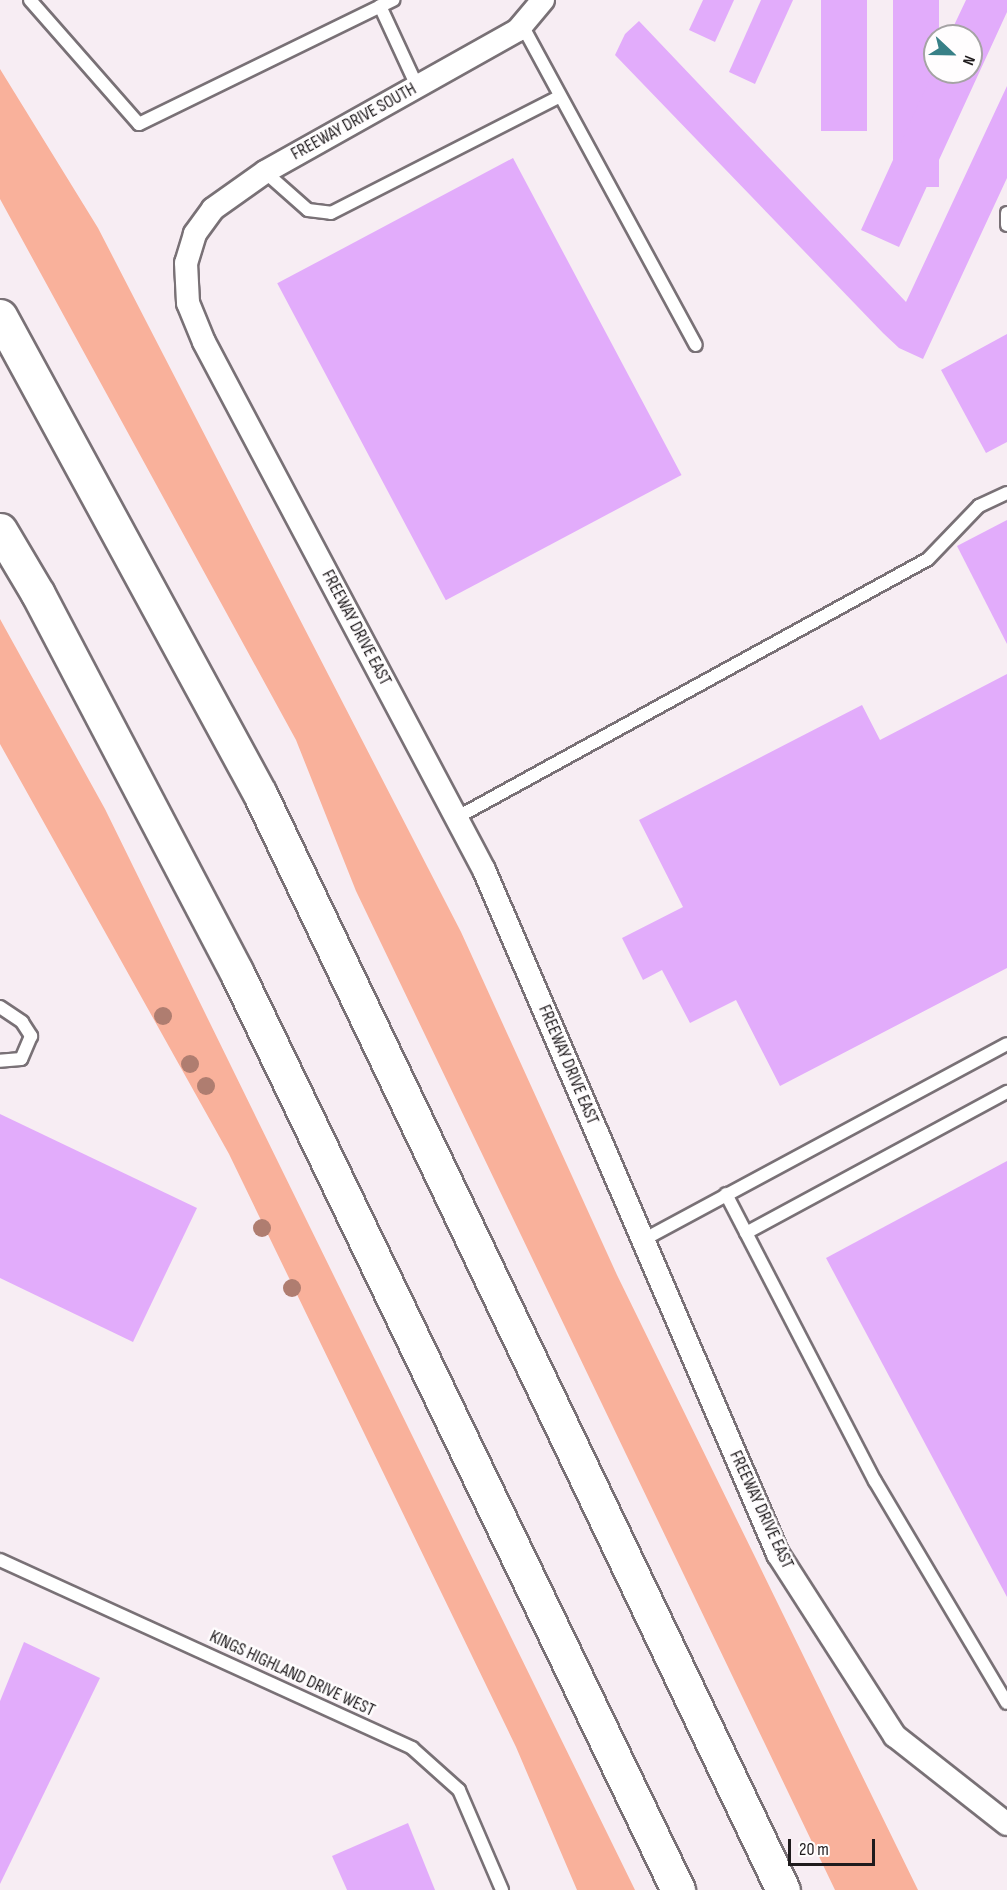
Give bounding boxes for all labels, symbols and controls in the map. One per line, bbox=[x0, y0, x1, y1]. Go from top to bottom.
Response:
north arrow bbox=[923, 24, 983, 84]
text: N bbox=[958, 53, 979, 68]
street label: FREEWAY DRIVE SOUTH bbox=[288, 79, 420, 165]
street label: FREEWAY DRIVE EAST bbox=[316, 566, 396, 690]
street label: FREEWAY DRIVE EAST bbox=[533, 1002, 603, 1128]
street label: FREEWAY DRIVE EAST bbox=[724, 1447, 798, 1573]
street label: KINGS HIGHLAND DRIVE WEST bbox=[206, 1626, 378, 1722]
scale bar bbox=[791, 1827, 878, 1865]
text: 20 m bbox=[799, 1839, 829, 1860]

